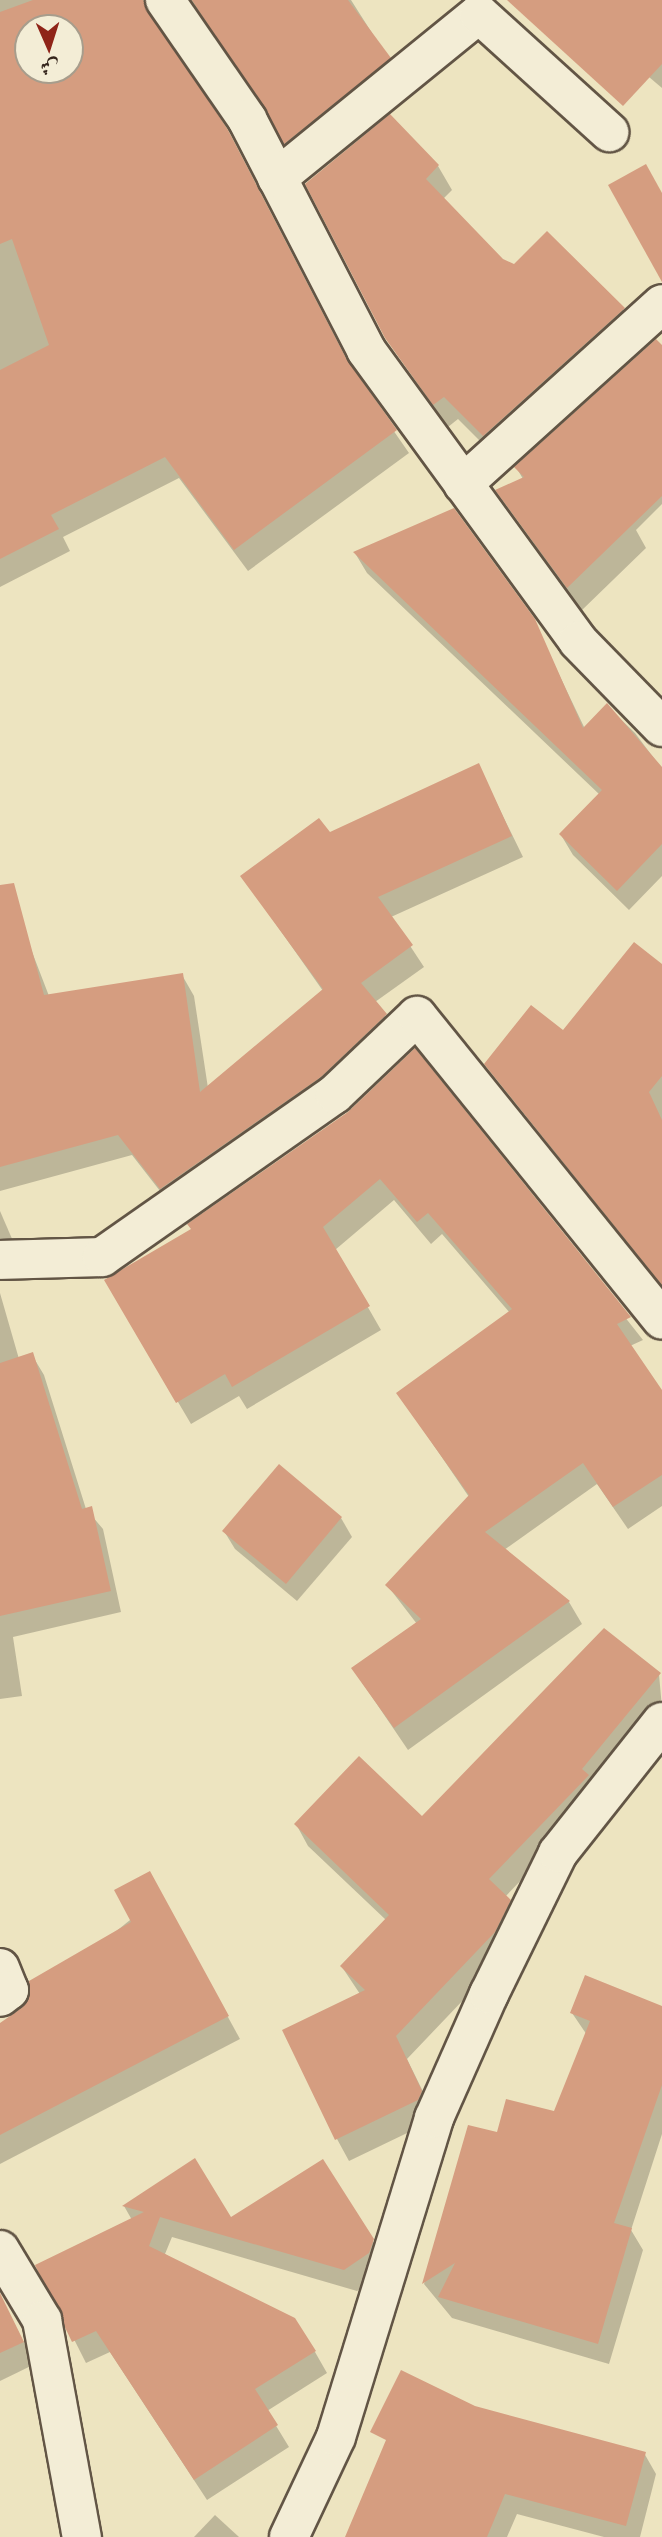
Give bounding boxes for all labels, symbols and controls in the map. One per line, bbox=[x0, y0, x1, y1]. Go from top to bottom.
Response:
north arrow bbox=[14, 14, 84, 84]
text: ش bbox=[40, 53, 60, 82]

